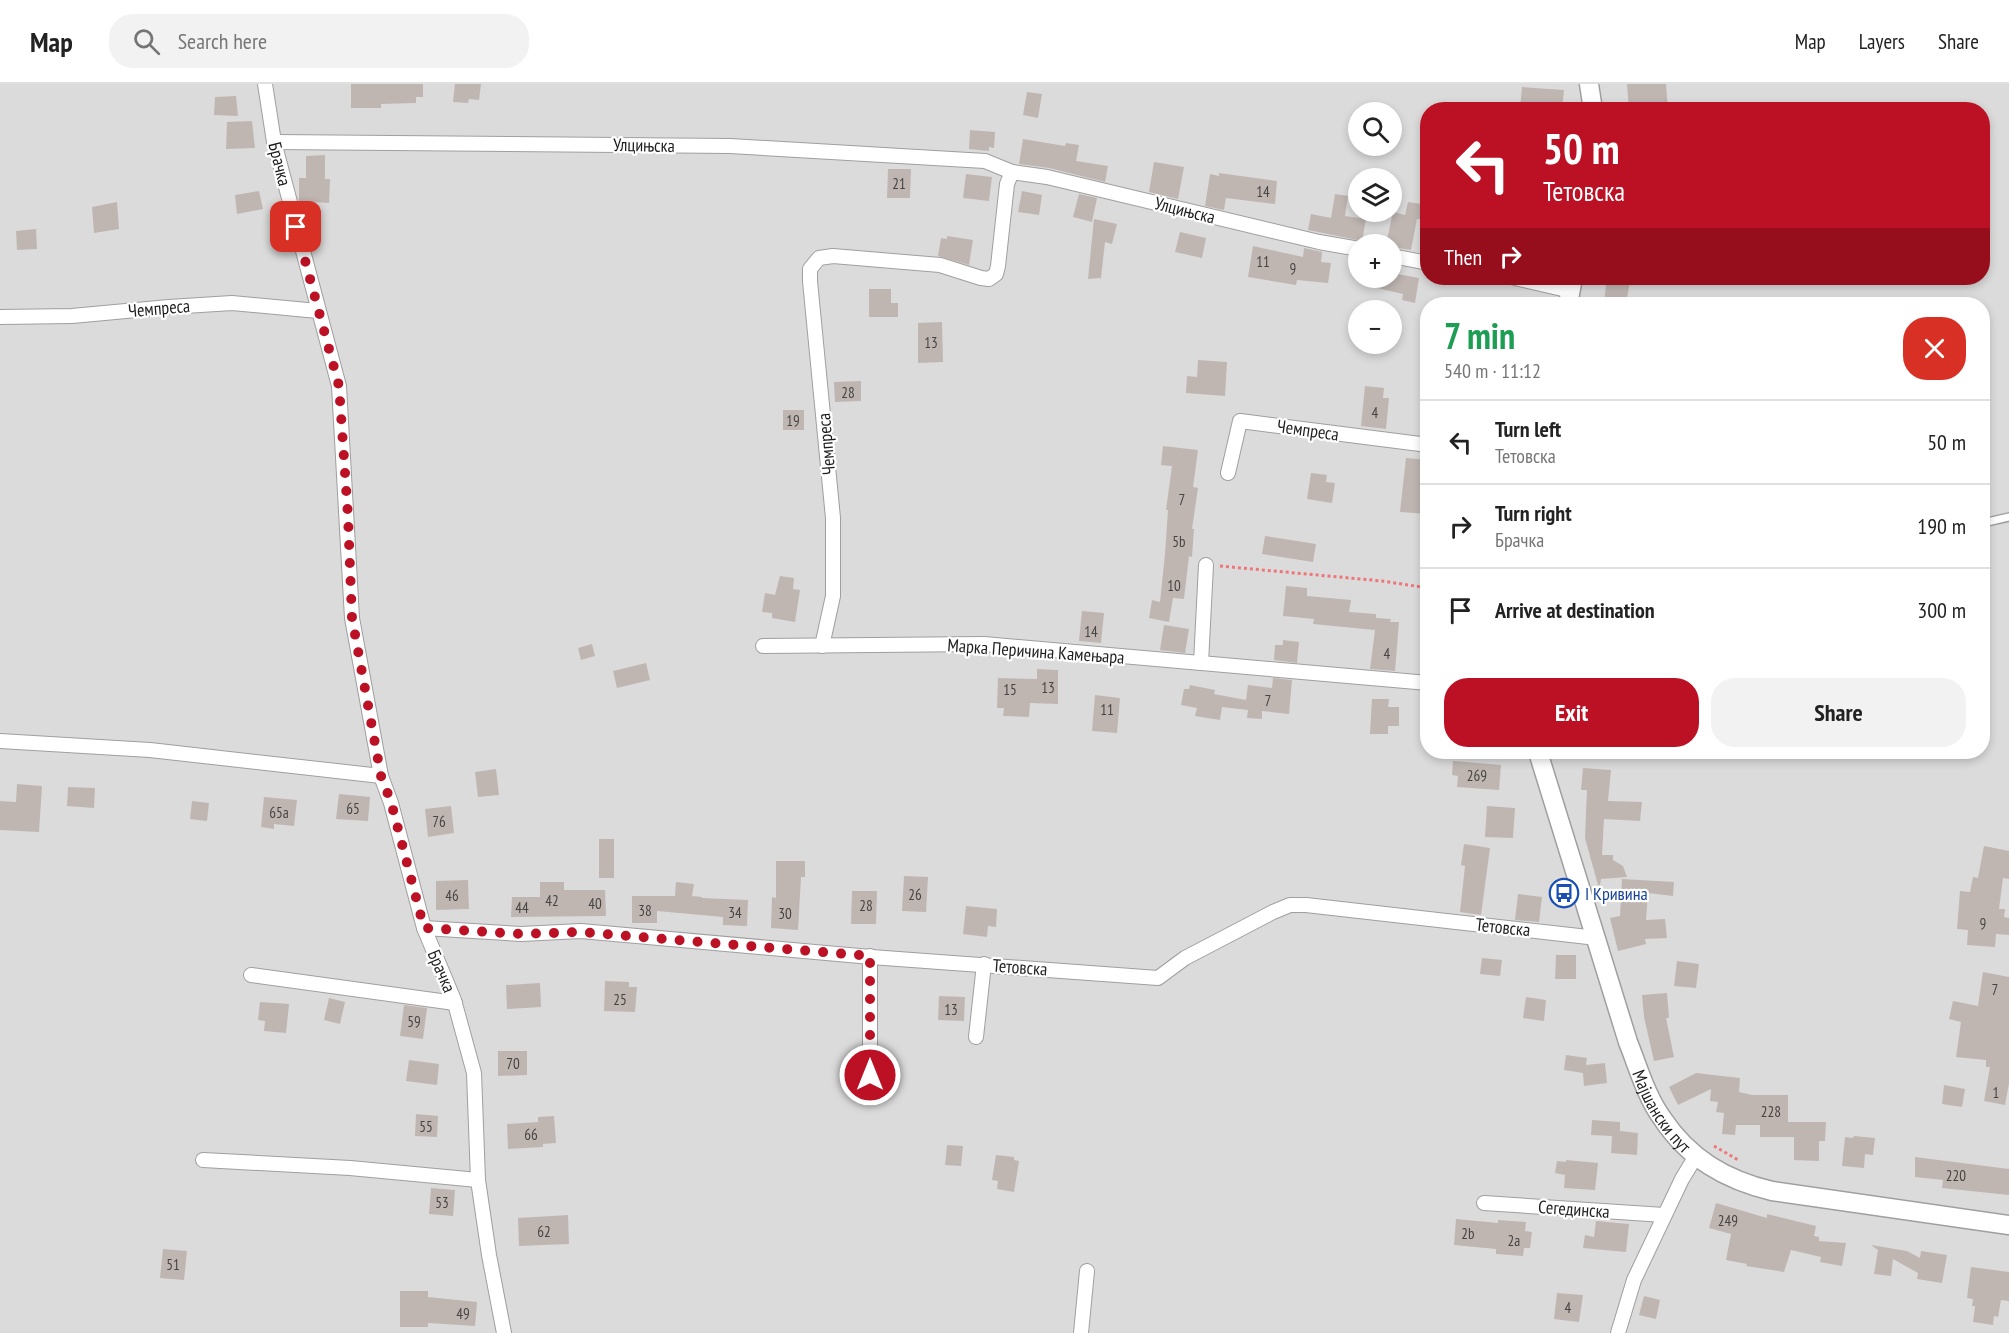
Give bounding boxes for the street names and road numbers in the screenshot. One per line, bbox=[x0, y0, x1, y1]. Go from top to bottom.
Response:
street label: Улцињска bbox=[613, 133, 675, 157]
street label: Брачка bbox=[263, 140, 297, 188]
street label: Улцињска bbox=[1152, 191, 1218, 229]
street label: Чемпреса bbox=[127, 294, 191, 322]
street label: Чемпреса bbox=[812, 412, 840, 476]
street label: Чемпреса bbox=[1276, 414, 1340, 446]
street label: Марка Перичина Камењара bbox=[947, 633, 1125, 669]
street label: Тетовска bbox=[1475, 913, 1531, 941]
street label: Брачка bbox=[423, 946, 461, 996]
street label: Тетовска bbox=[992, 954, 1048, 980]
street label: Мајшански пут bbox=[1628, 1066, 1696, 1158]
street label: Сегединска bbox=[1537, 1195, 1611, 1223]

